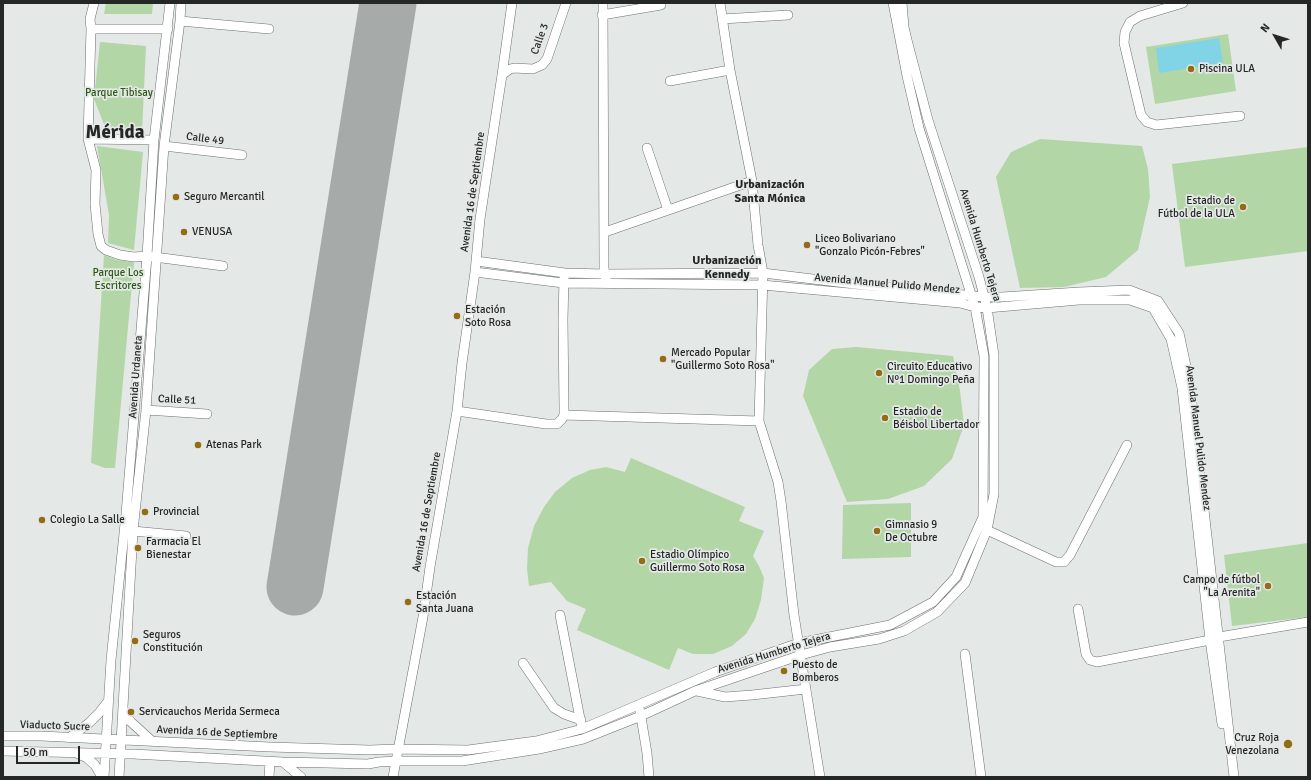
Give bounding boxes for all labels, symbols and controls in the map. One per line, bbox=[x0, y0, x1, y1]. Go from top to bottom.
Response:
north arrow bbox=[1255, 16, 1295, 56]
text: N bbox=[1258, 21, 1273, 35]
street label: Calle 3 bbox=[528, 22, 552, 56]
place label: Piscina ULA bbox=[1199, 62, 1255, 76]
marker: Piscina ULA bbox=[1186, 64, 1196, 74]
park label: Parque Tibisay bbox=[85, 86, 153, 100]
district label: Mérida bbox=[86, 122, 144, 144]
street label: Calle 49 bbox=[185, 130, 225, 148]
street label: Avenida 16 de Septiembre bbox=[458, 131, 488, 253]
district label: Urbanización Santa Mónica bbox=[735, 178, 805, 206]
street label: Avenida Humberto Tejera bbox=[957, 187, 1003, 303]
place label: Seguro Mercantil bbox=[184, 190, 265, 204]
marker: Seguro Mercantil bbox=[171, 192, 181, 202]
place label: Estadio de Fútbol de la ULA bbox=[1158, 194, 1235, 220]
marker: Estadio de Fútbol de la ULA bbox=[1238, 202, 1248, 212]
place label: VENUSA bbox=[192, 225, 232, 239]
marker: VENUSA bbox=[179, 227, 189, 237]
place label: Liceo Bolivariano "Gonzalo Picón-Febres" bbox=[815, 232, 925, 258]
marker: Liceo Bolivariano "Gonzalo Picón-Febres" bbox=[802, 240, 812, 250]
district label: Urbanización Kennedy bbox=[692, 254, 762, 282]
park label: Parque Los Escritores bbox=[92, 266, 144, 292]
street label: Avenida Manuel Pulido Mendez bbox=[814, 271, 960, 297]
place label: Estación Soto Rosa bbox=[465, 303, 511, 329]
marker: Estación Soto Rosa bbox=[452, 311, 462, 321]
street label: Avenida Urdaneta bbox=[127, 335, 145, 419]
place label: Mercado Popular "Guillermo Soto Rosa" bbox=[671, 346, 774, 372]
marker: Mercado Popular "Guillermo Soto Rosa" bbox=[658, 354, 668, 364]
place label: Circuito Educativo Nº1 Domingo Peña bbox=[887, 360, 975, 386]
street label: Avenida Manuel Pulido Mendez bbox=[1183, 365, 1213, 511]
marker: Circuito Educativo Nº1 Domingo Peña bbox=[874, 368, 884, 378]
street label: Calle 51 bbox=[158, 392, 196, 408]
place label: Estadio de Béisbol Libertador bbox=[893, 405, 979, 431]
marker: Estadio de Béisbol Libertador bbox=[880, 413, 890, 423]
place label: Atenas Park bbox=[206, 438, 262, 452]
marker: Atenas Park bbox=[193, 440, 203, 450]
street label: Avenida 16 de Septiembre bbox=[410, 451, 444, 573]
place label: Provincial bbox=[153, 505, 199, 519]
marker: Provincial bbox=[140, 507, 150, 517]
place label: Colegio La Salle bbox=[50, 513, 125, 527]
marker: Colegio La Salle bbox=[37, 515, 47, 525]
place label: Gimnasio 9 De Octubre bbox=[885, 518, 937, 544]
marker: Gimnasio 9 De Octubre bbox=[872, 526, 882, 536]
place label: Farmacia El Bienestar bbox=[146, 535, 201, 561]
marker: Farmacia El Bienestar bbox=[133, 543, 143, 553]
place label: Estadio Olímpico Guillermo Soto Rosa bbox=[650, 548, 745, 574]
marker: Estadio Olímpico Guillermo Soto Rosa bbox=[637, 556, 647, 566]
place label: Campo de fútbol "La Arenita" bbox=[1183, 573, 1260, 599]
marker: Campo de fútbol "La Arenita" bbox=[1263, 581, 1273, 591]
place label: Estación Santa Juana bbox=[416, 589, 474, 615]
marker: Estación Santa Juana bbox=[403, 597, 413, 607]
place label: Seguros Constitución bbox=[143, 628, 203, 654]
street label: Avenida Humberto Tejera bbox=[716, 630, 832, 676]
marker: Seguros Constitución bbox=[130, 636, 140, 646]
place label: Puesto de Bomberos bbox=[792, 658, 839, 684]
marker: Puesto de Bomberos bbox=[779, 666, 789, 676]
place label: Servicauchos Merida Sermeca bbox=[139, 705, 280, 719]
marker: Servicauchos Merida Sermeca bbox=[126, 707, 136, 717]
street label: Viaducto Sucre bbox=[20, 718, 90, 734]
street label: Avenida 16 de Septiembre bbox=[156, 723, 278, 743]
place label: Cruz Roja Venezolana bbox=[1225, 731, 1279, 757]
scale bar bbox=[18, 738, 82, 764]
marker: Cruz Roja Venezolana bbox=[1282, 738, 1294, 750]
text: 50 m bbox=[23, 745, 48, 760]

